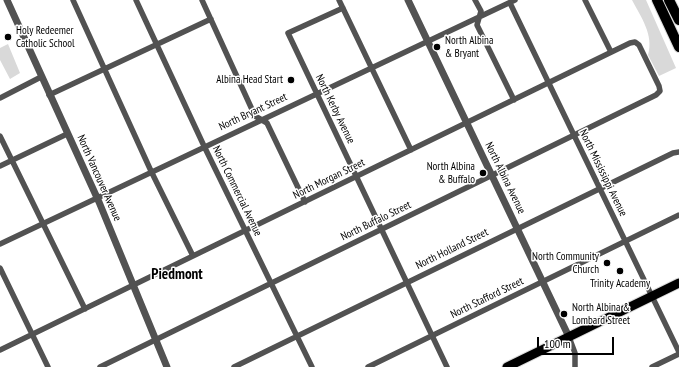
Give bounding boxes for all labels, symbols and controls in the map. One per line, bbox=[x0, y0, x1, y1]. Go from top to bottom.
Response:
place label: Holy Redeemer Catholic School bbox=[16, 24, 75, 50]
marker: Holy Redeemer Catholic School bbox=[3, 32, 13, 42]
place label: North Albina & Bryant bbox=[445, 34, 493, 60]
marker: North Albina & Bryant bbox=[432, 42, 442, 52]
street label: North Kerby Avenue bbox=[312, 72, 358, 146]
place label: Albina Head Start bbox=[216, 73, 283, 87]
marker: Albina Head Start bbox=[286, 75, 296, 85]
street label: North Bryant Street bbox=[217, 90, 289, 134]
street label: North Mississippi Avenue bbox=[576, 127, 630, 219]
street label: North Vancouver Avenue bbox=[74, 133, 124, 223]
street label: North Albina Avenue bbox=[482, 140, 528, 216]
street label: North Commercial Avenue bbox=[209, 144, 265, 238]
street label: North Morgan Street bbox=[291, 156, 367, 202]
place label: North Albina & Buffalo bbox=[427, 160, 475, 186]
marker: North Albina & Buffalo bbox=[478, 168, 488, 178]
street label: North Buffalo Street bbox=[339, 198, 413, 244]
street label: North Holland Street bbox=[414, 226, 490, 272]
place label: North Community Church bbox=[532, 250, 599, 276]
marker: North Community Church bbox=[602, 258, 612, 268]
district label: Piedmont bbox=[151, 266, 203, 284]
marker: Trinity Academy bbox=[615, 266, 625, 276]
street label: North Stafford Street bbox=[448, 275, 526, 321]
place label: Trinity Academy bbox=[590, 277, 650, 291]
place label: North Albina & Lombard Street bbox=[572, 301, 630, 327]
marker: North Albina & Lombard Street bbox=[559, 309, 569, 319]
scale bar bbox=[539, 329, 616, 355]
text: 100 m bbox=[544, 336, 571, 351]

